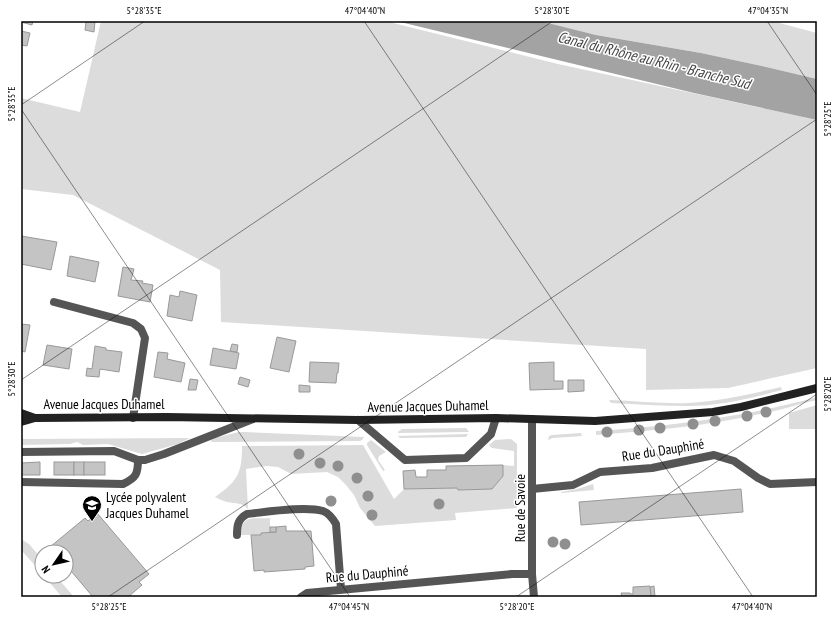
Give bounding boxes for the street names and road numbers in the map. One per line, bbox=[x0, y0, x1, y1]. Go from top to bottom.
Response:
street label: Avenue Jacques Duhamel bbox=[43, 395, 165, 413]
street label: Avenue Jacques Duhamel bbox=[367, 396, 489, 416]
street label: Rue du Dauphiné bbox=[621, 435, 706, 465]
street label: Rue de Savoie bbox=[511, 474, 529, 542]
street label: Rue du Dauphiné bbox=[325, 561, 409, 587]

